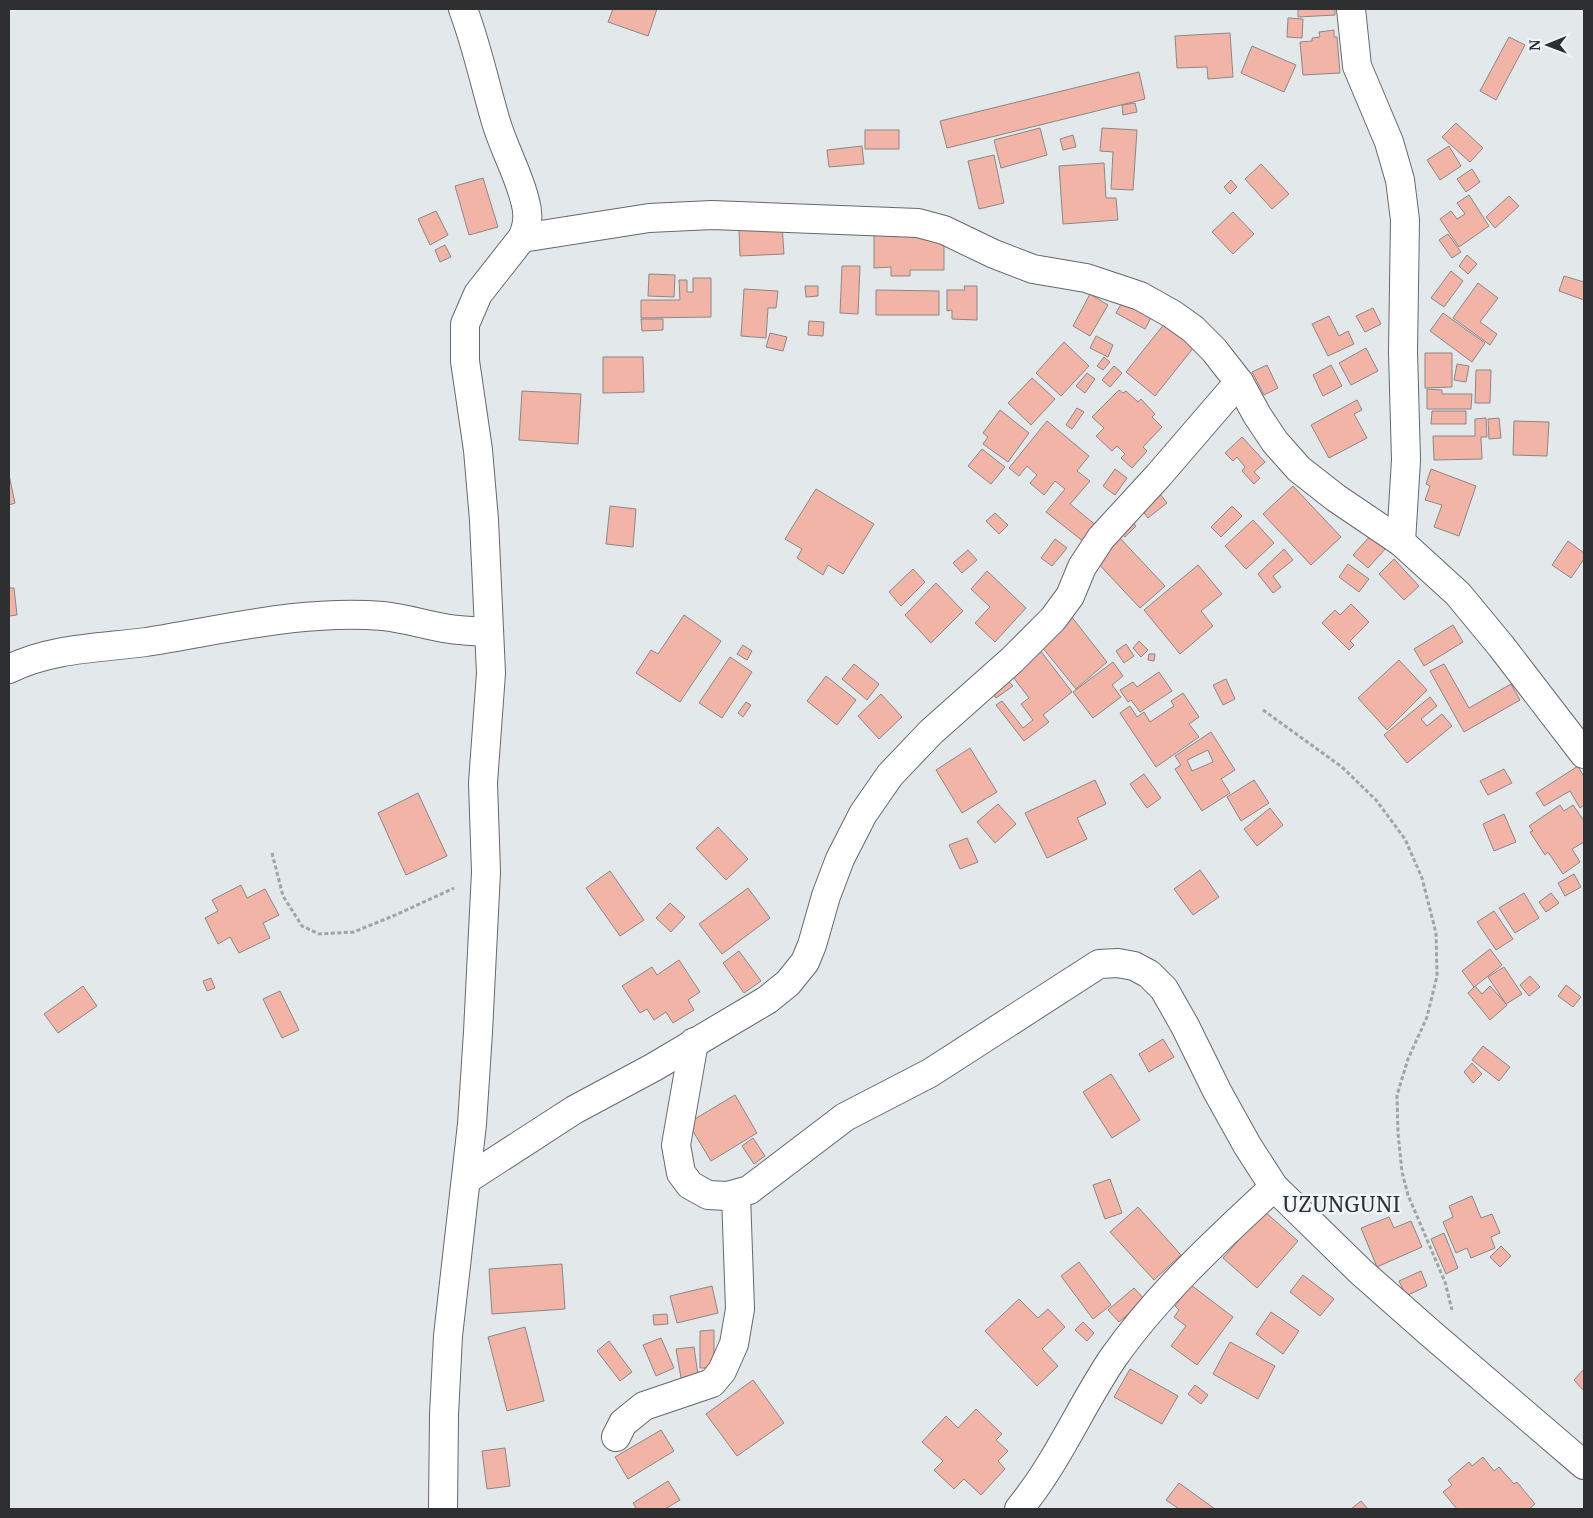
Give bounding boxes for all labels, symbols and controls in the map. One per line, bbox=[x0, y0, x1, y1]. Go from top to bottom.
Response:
north arrow bbox=[1523, 20, 1573, 70]
text: N bbox=[1526, 40, 1544, 51]
district label: UZUNGUNI bbox=[1283, 1192, 1401, 1217]

